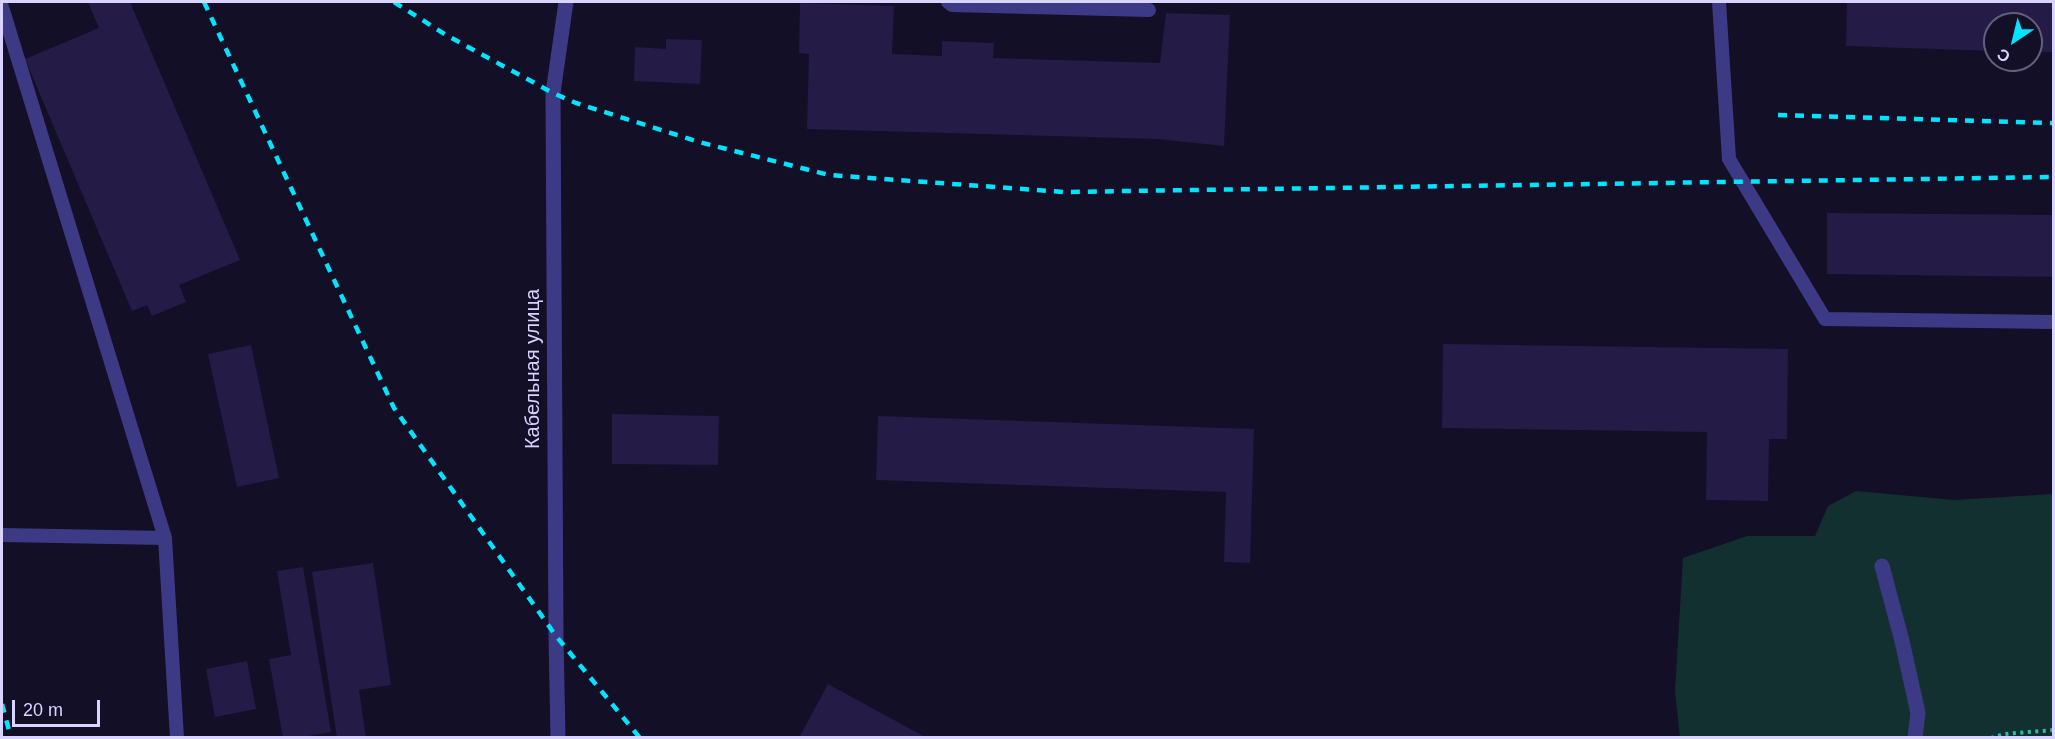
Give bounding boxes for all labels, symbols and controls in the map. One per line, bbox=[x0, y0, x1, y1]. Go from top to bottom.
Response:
north arrow bbox=[1983, 12, 2043, 72]
text: С bbox=[1994, 45, 2013, 66]
street label: Кабельная улица bbox=[521, 289, 545, 449]
scale bar bbox=[15, 688, 104, 726]
text: 20 m bbox=[23, 700, 63, 720]

